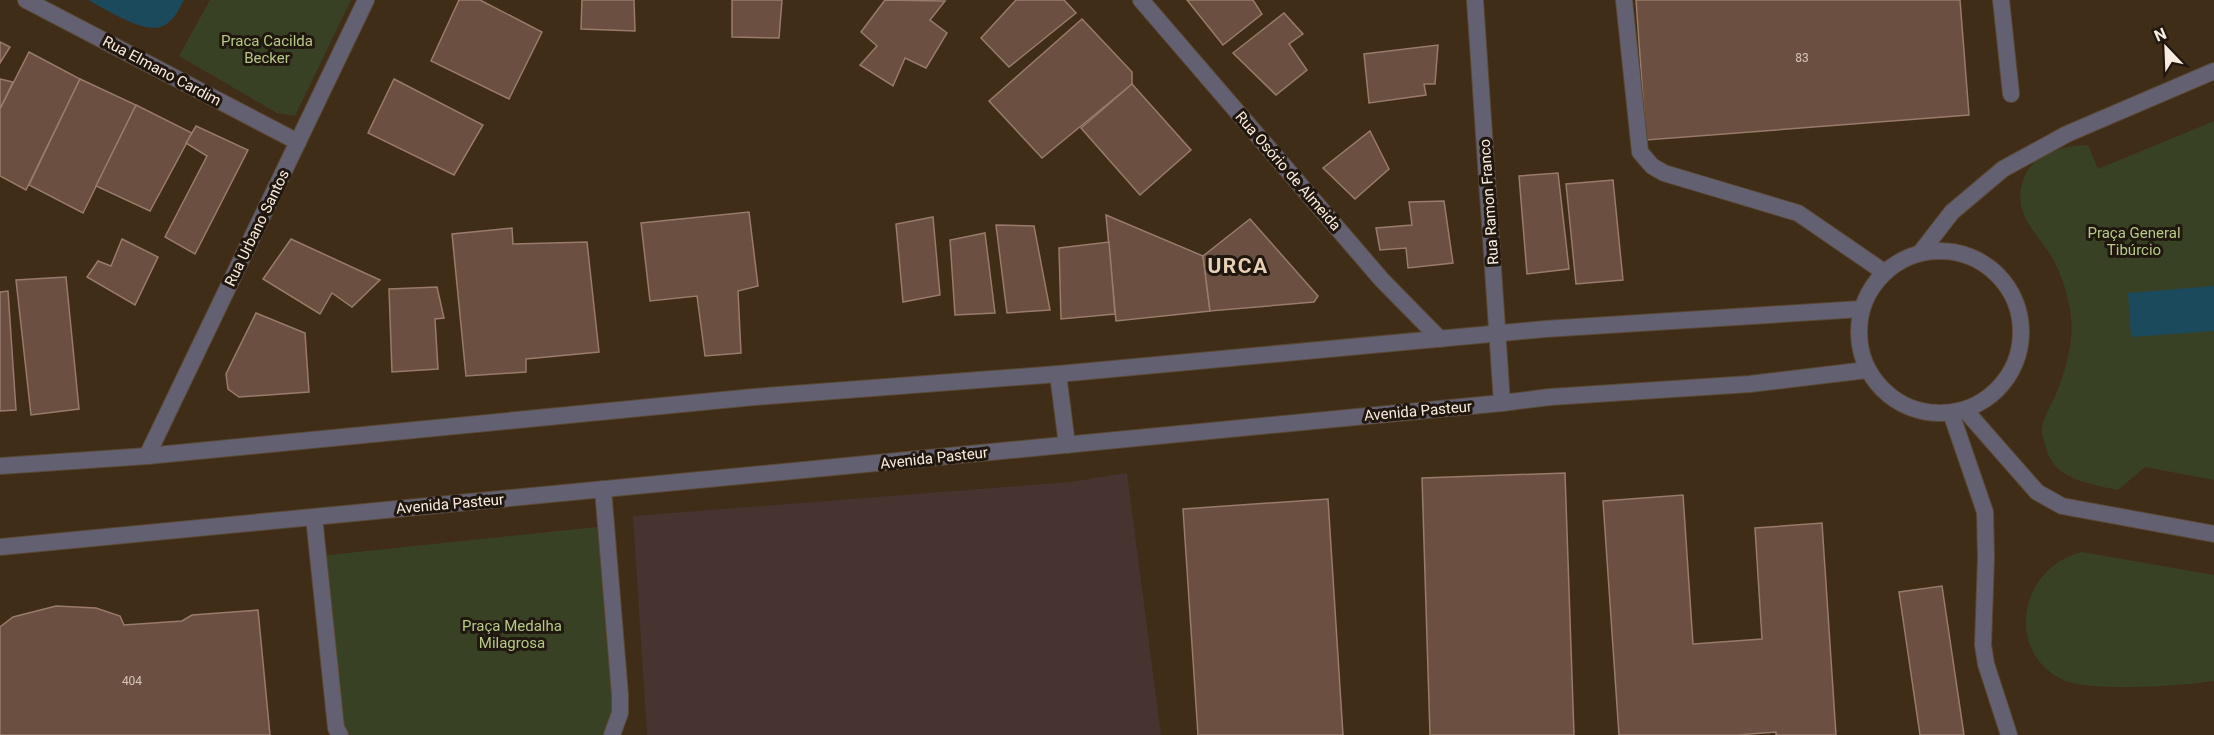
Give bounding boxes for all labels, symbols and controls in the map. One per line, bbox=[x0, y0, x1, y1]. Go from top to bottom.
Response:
north arrow bbox=[2136, 18, 2196, 78]
text: N bbox=[2151, 24, 2169, 46]
street label: Rua Elmano Cardim bbox=[100, 32, 224, 110]
park label: Praca Cacilda Becker bbox=[221, 32, 313, 67]
house number: 83 bbox=[1795, 51, 1809, 65]
street label: Rua Osório de Almeida bbox=[1231, 108, 1345, 234]
street label: Rua Ramon Franco bbox=[1476, 138, 1502, 266]
street label: Rua Urbano Santos bbox=[221, 167, 293, 289]
park label: Praça General Tibúrcio bbox=[2087, 224, 2181, 259]
district label: URCA bbox=[1207, 254, 1269, 278]
street label: Avenida Pasteur bbox=[1363, 397, 1473, 425]
street label: Avenida Pasteur bbox=[879, 443, 989, 473]
street label: Avenida Pasteur bbox=[395, 490, 505, 518]
park label: Praça Medalha Milagrosa bbox=[462, 617, 562, 652]
house number: 404 bbox=[122, 674, 142, 688]

